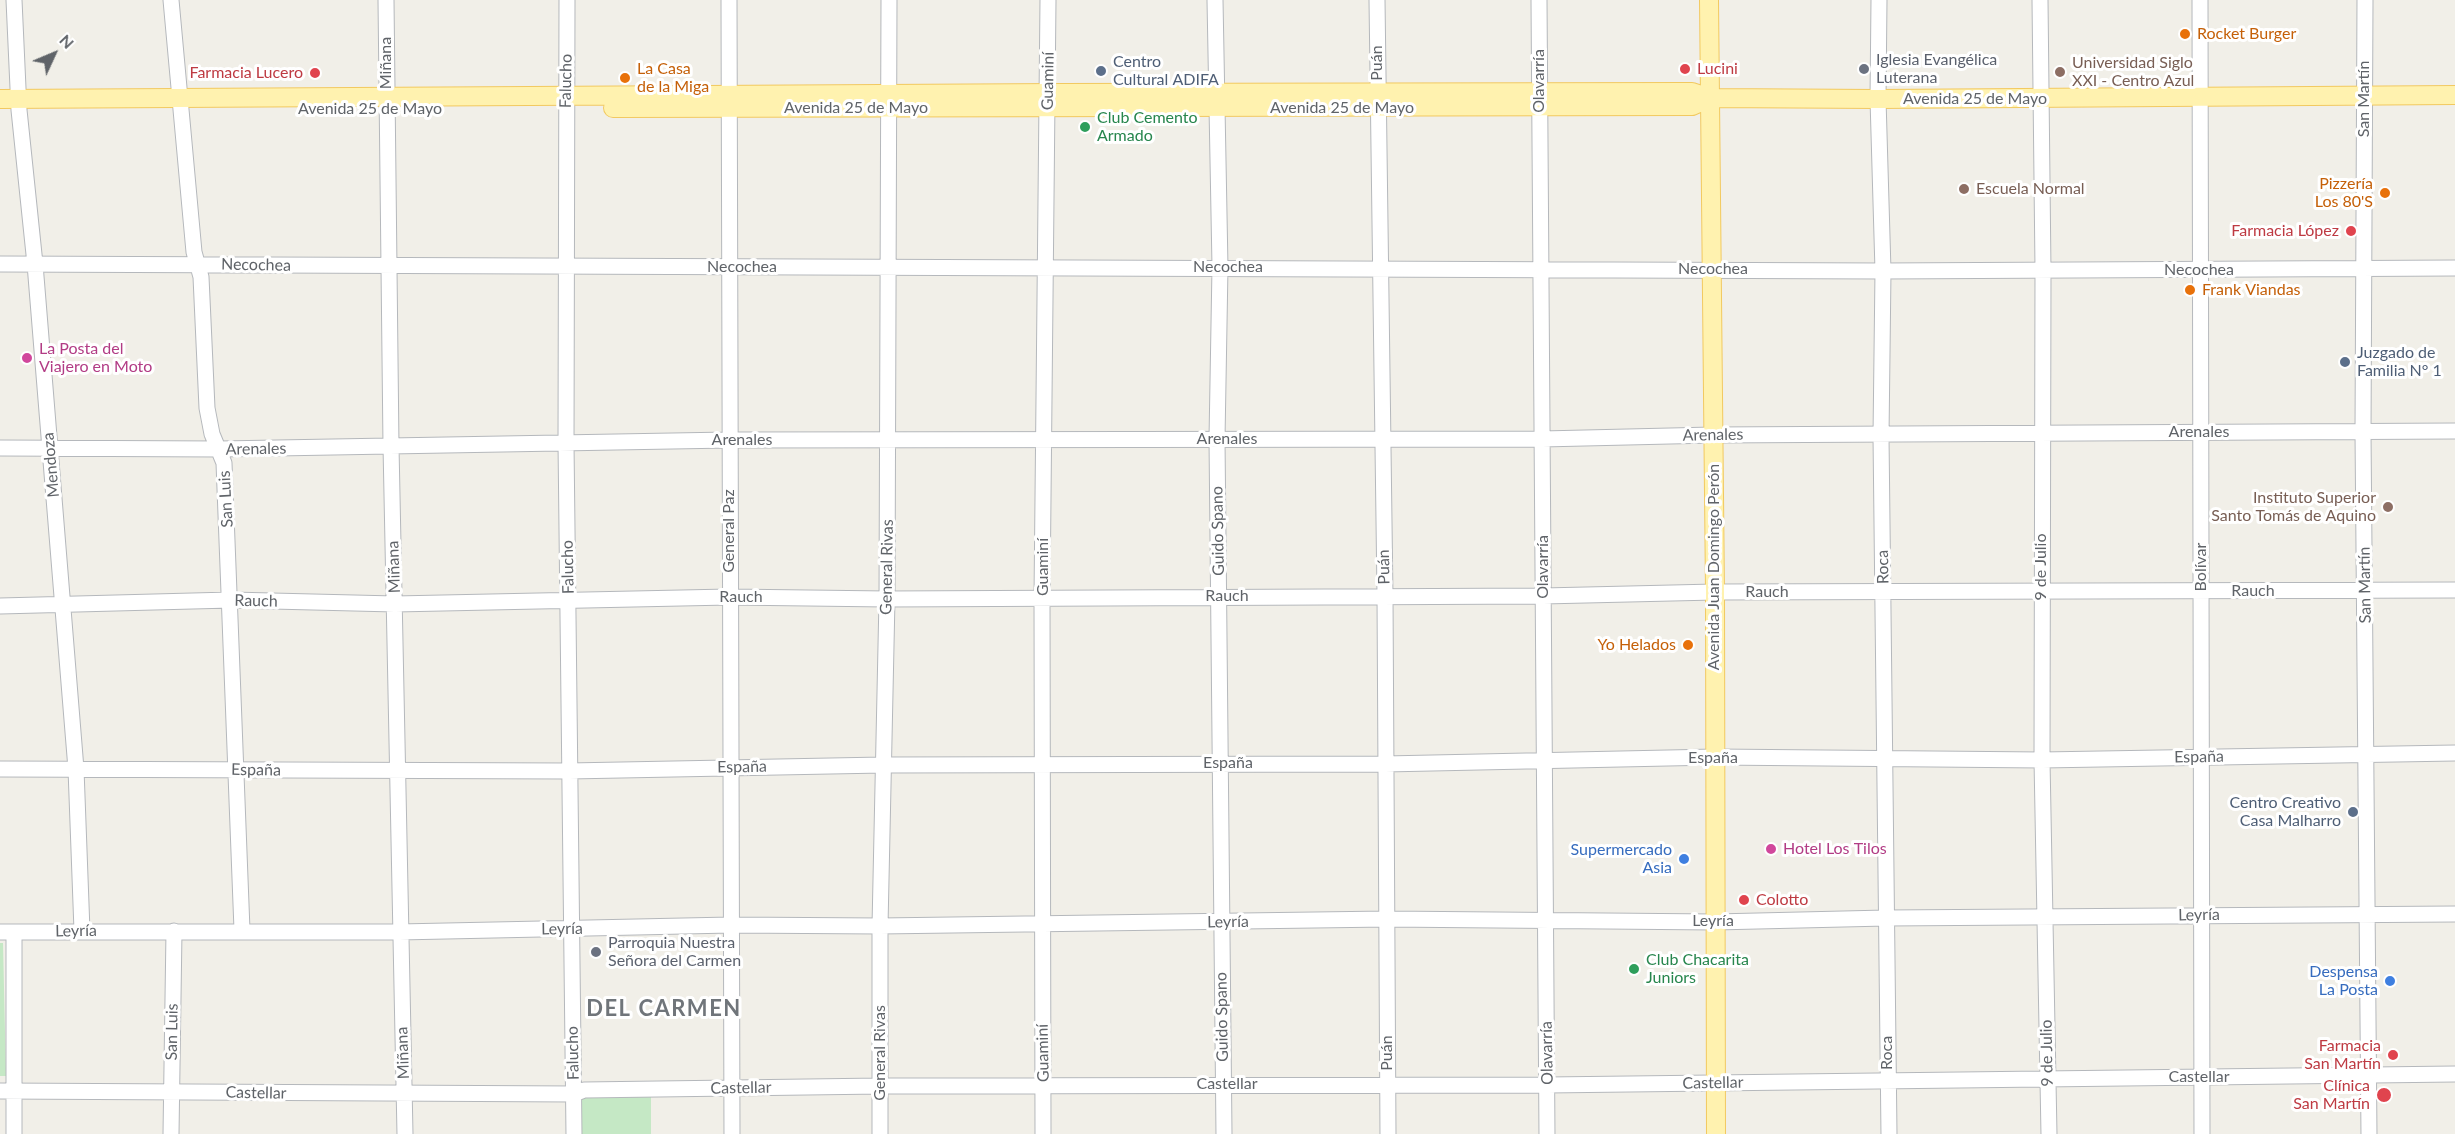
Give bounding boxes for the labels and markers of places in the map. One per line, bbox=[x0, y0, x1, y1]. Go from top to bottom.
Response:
place label: Rocket Burger bbox=[2197, 24, 2296, 44]
marker: Rocket Burger bbox=[2178, 27, 2192, 41]
place label: Iglesia Evangélica Luterana bbox=[1876, 50, 1997, 88]
place label: Centro Cultural ADIFA bbox=[1113, 52, 1219, 90]
place label: Universidad Siglo XXI - Centro Azul bbox=[2072, 53, 2194, 91]
place label: La Casa de la Miga bbox=[637, 59, 709, 97]
place label: Lucini bbox=[1697, 59, 1738, 79]
marker: Lucini bbox=[1678, 62, 1692, 76]
marker: Iglesia Evangélica Luterana bbox=[1857, 62, 1871, 76]
place label: Farmacia Lucero bbox=[189, 63, 303, 83]
marker: Centro Cultural ADIFA bbox=[1094, 64, 1108, 78]
marker: Universidad Siglo XXI - Centro Azul bbox=[2053, 65, 2067, 79]
marker: Farmacia Lucero bbox=[308, 66, 322, 80]
marker: La Casa de la Miga bbox=[618, 71, 632, 85]
place label: Club Cemento Armado bbox=[1097, 108, 1198, 146]
marker: Club Cemento Armado bbox=[1078, 120, 1092, 134]
place label: Pizzería Los 80'S bbox=[2315, 174, 2373, 212]
place label: Escuela Normal bbox=[1976, 179, 2085, 199]
marker: Escuela Normal bbox=[1957, 182, 1971, 196]
marker: Pizzería Los 80'S bbox=[2378, 186, 2392, 200]
place label: Farmacia López bbox=[2231, 221, 2339, 241]
marker: Farmacia López bbox=[2344, 224, 2358, 238]
place label: Frank Viandas bbox=[2202, 280, 2301, 300]
marker: Frank Viandas bbox=[2183, 283, 2197, 297]
place label: La Posta del Viajero en Moto bbox=[39, 339, 152, 377]
place label: Juzgado de Familia N° 1 bbox=[2357, 343, 2442, 381]
marker: La Posta del Viajero en Moto bbox=[20, 351, 34, 365]
marker: Juzgado de Familia N° 1 bbox=[2338, 355, 2352, 369]
place label: Instituto Superior Santo Tomás de Aquino bbox=[2211, 488, 2376, 526]
marker: Instituto Superior Santo Tomás de Aquino bbox=[2381, 500, 2395, 514]
place label: Yo Helados bbox=[1597, 635, 1676, 655]
marker: Yo Helados bbox=[1681, 638, 1695, 652]
place label: Centro Creativo Casa Malharro bbox=[2229, 793, 2341, 831]
marker: Centro Creativo Casa Malharro bbox=[2346, 805, 2360, 819]
place label: Hotel Los Tilos bbox=[1783, 839, 1887, 859]
place label: Supermercado Asia bbox=[1571, 840, 1672, 878]
marker: Hotel Los Tilos bbox=[1764, 842, 1778, 856]
marker: Supermercado Asia bbox=[1677, 852, 1691, 866]
place label: Colotto bbox=[1756, 890, 1808, 910]
marker: Colotto bbox=[1737, 893, 1751, 907]
place label: Parroquia Nuestra Señora del Carmen bbox=[608, 933, 741, 971]
marker: Parroquia Nuestra Señora del Carmen bbox=[589, 945, 603, 959]
place label: Club Chacarita Juniors bbox=[1646, 950, 1749, 988]
marker: Club Chacarita Juniors bbox=[1627, 962, 1641, 976]
place label: Despensa La Posta bbox=[2309, 962, 2378, 1000]
marker: Despensa La Posta bbox=[2383, 974, 2397, 988]
place label: Farmacia San Martín bbox=[2304, 1036, 2381, 1074]
marker: Farmacia San Martín bbox=[2386, 1048, 2400, 1062]
place label: Clínica San Martín bbox=[2293, 1076, 2370, 1114]
marker: Clínica San Martín bbox=[2375, 1086, 2393, 1104]

